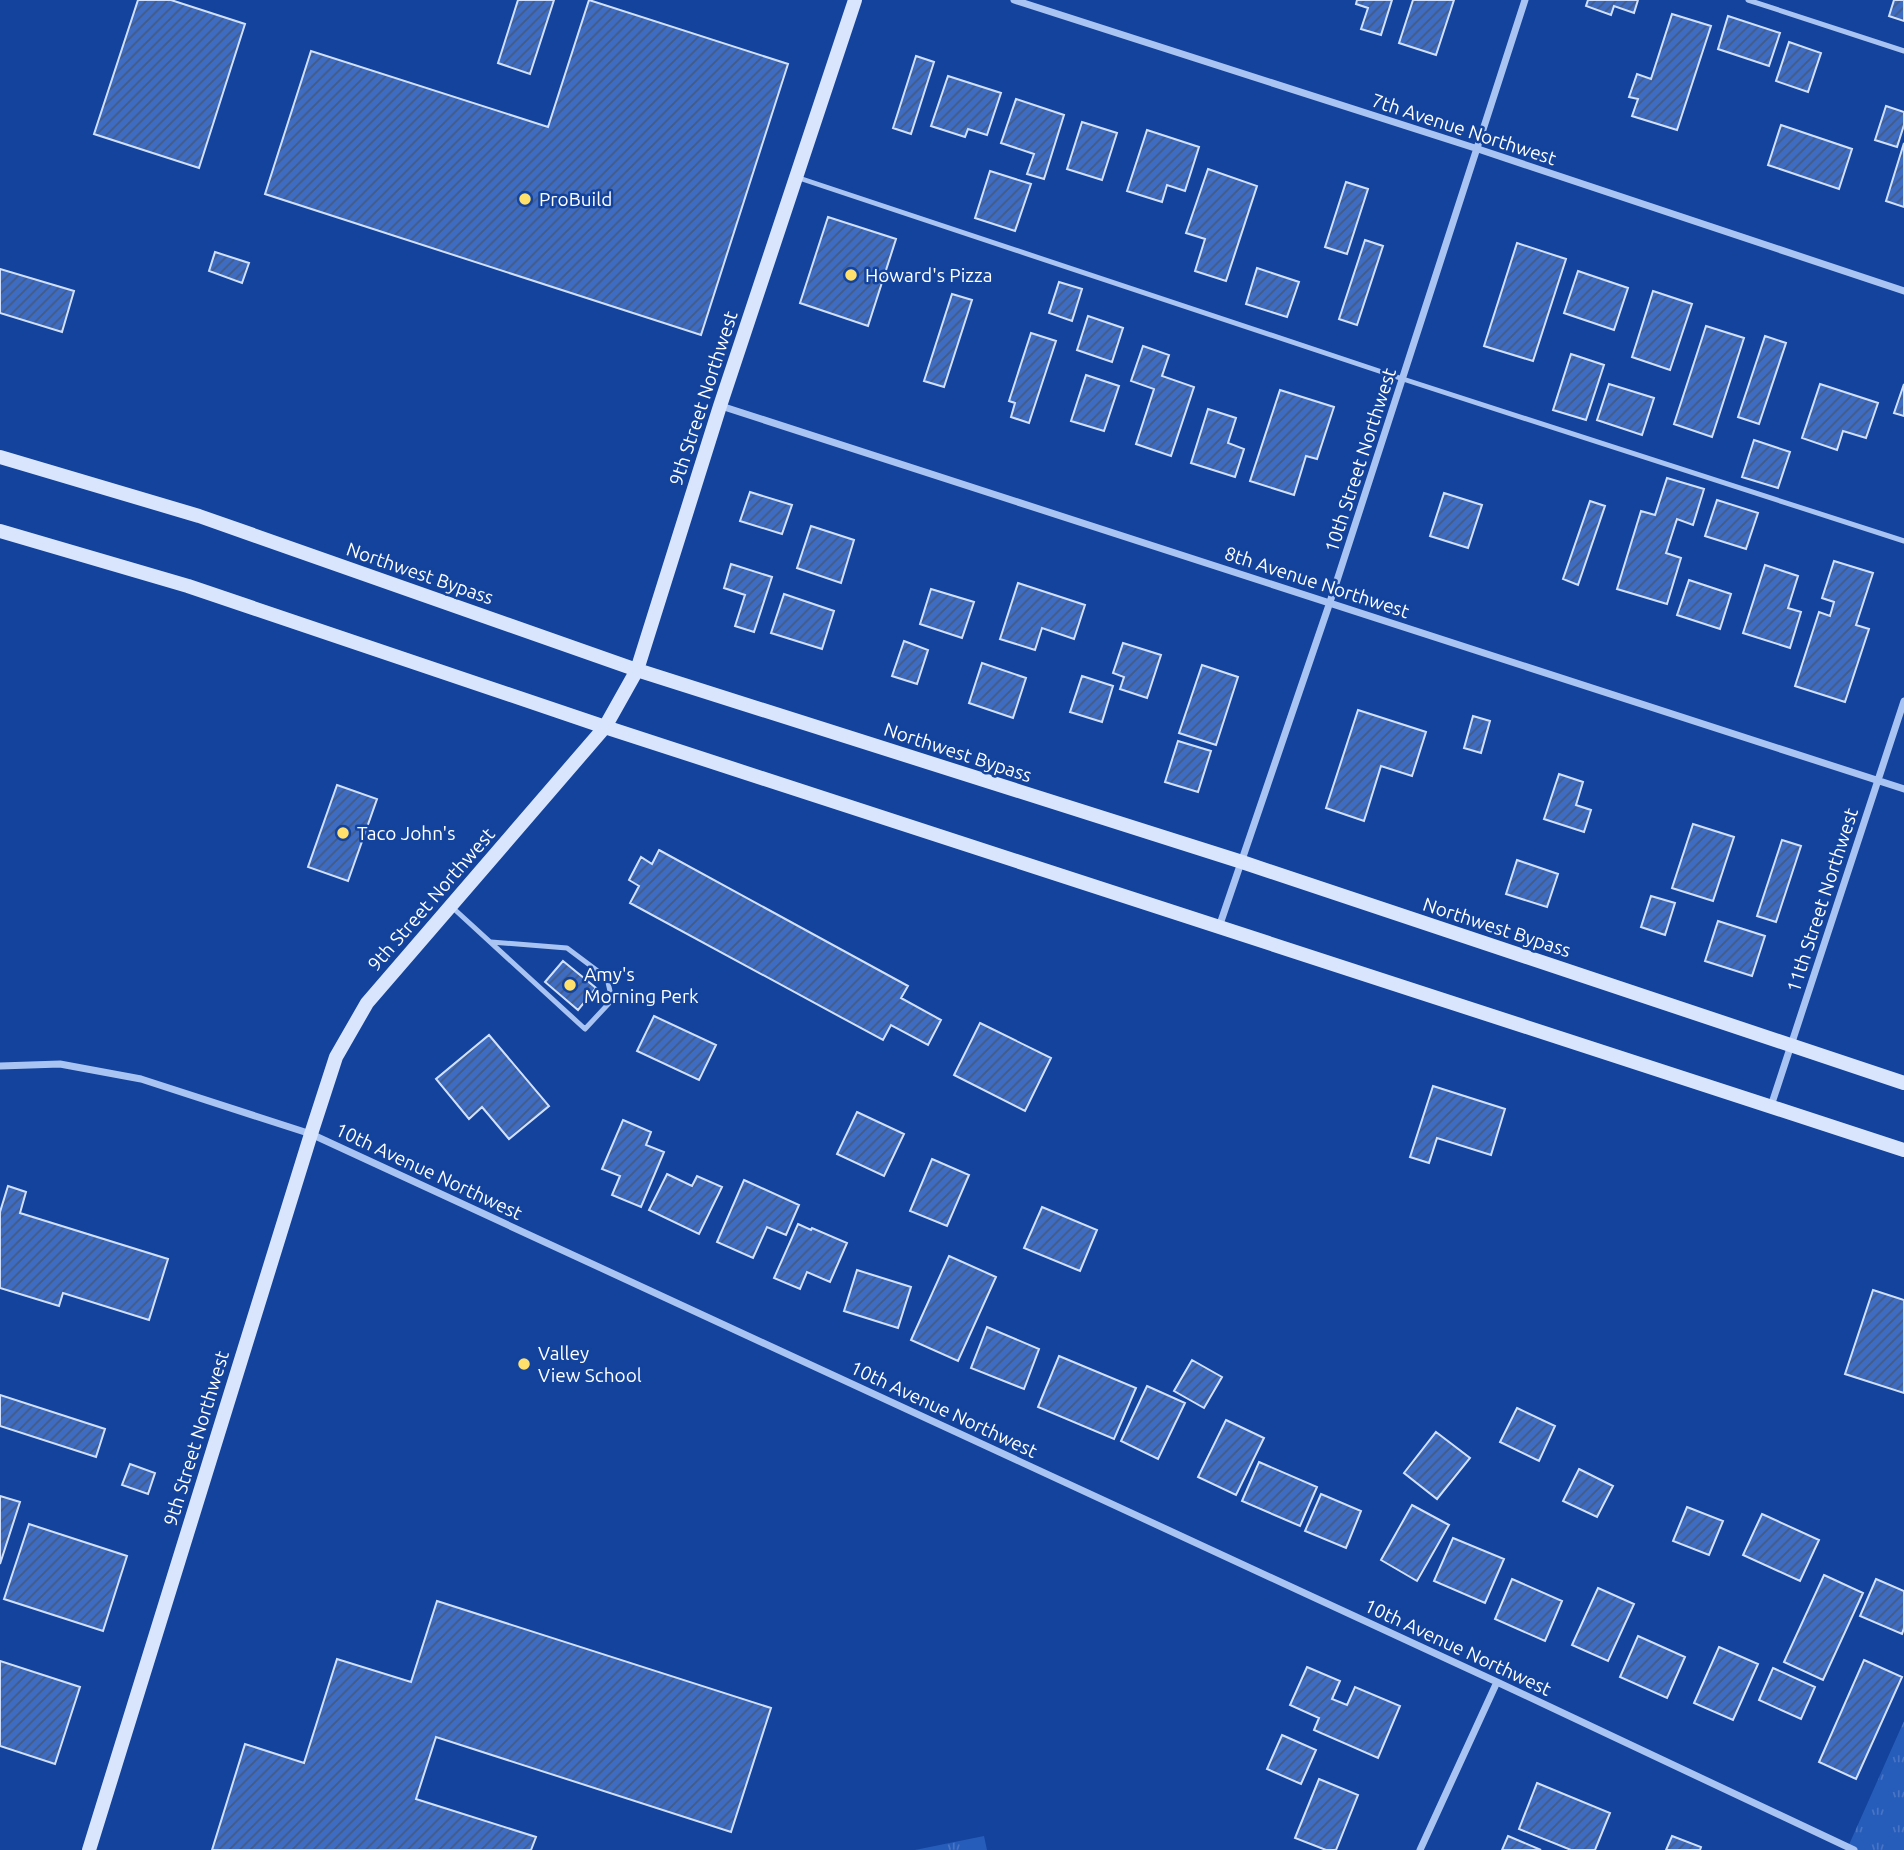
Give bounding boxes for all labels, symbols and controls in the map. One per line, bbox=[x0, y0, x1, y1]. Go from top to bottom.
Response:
street label: 7th Avenue Northwest bbox=[1369, 89, 1560, 169]
place label: ProBuild bbox=[539, 188, 612, 210]
marker: ProBuild bbox=[517, 191, 533, 207]
place label: Howard's Pizza bbox=[865, 264, 993, 286]
marker: Howard's Pizza bbox=[843, 267, 859, 283]
street label: 9th Street Northwest bbox=[664, 308, 742, 488]
street label: 10th Street Northwest bbox=[1320, 365, 1400, 555]
street label: Northwest Bypass bbox=[344, 538, 496, 608]
street label: 8th Avenue Northwest bbox=[1222, 542, 1413, 622]
street label: Northwest Bypass bbox=[881, 718, 1035, 786]
street label: 11th Street Northwest bbox=[1782, 805, 1862, 995]
place label: Taco John's bbox=[357, 822, 455, 844]
street label: 9th Street Northwest bbox=[363, 823, 499, 975]
marker: Taco John's bbox=[335, 825, 351, 841]
street label: Northwest Bypass bbox=[1420, 893, 1574, 961]
place label: Amy's Morning Perk bbox=[584, 963, 699, 1007]
marker: Amy's Morning Perk bbox=[562, 977, 578, 993]
street label: 10th Avenue Northwest bbox=[332, 1118, 526, 1224]
place label: Valley View School bbox=[538, 1342, 642, 1386]
street label: 9th Street Northwest bbox=[159, 1347, 233, 1528]
marker: Valley View School bbox=[516, 1356, 532, 1372]
street label: 10th Avenue Northwest bbox=[847, 1356, 1041, 1462]
street label: 10th Avenue Northwest bbox=[1361, 1594, 1555, 1700]

